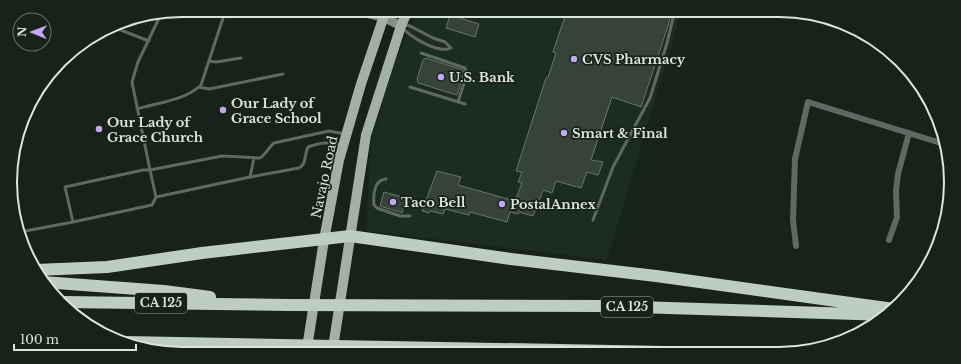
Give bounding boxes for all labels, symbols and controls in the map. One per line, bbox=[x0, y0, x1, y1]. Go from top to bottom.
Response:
north arrow bbox=[12, 12, 52, 52]
text: N bbox=[15, 26, 29, 37]
place label: CVS Pharmacy bbox=[582, 51, 686, 68]
marker: CVS Pharmacy bbox=[569, 54, 579, 64]
place label: U.S. Bank bbox=[449, 69, 515, 86]
marker: U.S. Bank bbox=[436, 72, 446, 82]
place label: Our Lady of Grace School bbox=[231, 95, 322, 127]
marker: Our Lady of Grace School bbox=[218, 105, 228, 115]
place label: Our Lady of Grace Church bbox=[107, 114, 204, 146]
marker: Our Lady of Grace Church bbox=[94, 124, 104, 134]
place label: Smart & Final bbox=[572, 125, 668, 142]
marker: Smart & Final bbox=[559, 128, 569, 138]
street label: Navajo Road bbox=[307, 134, 342, 220]
place label: Taco Bell bbox=[401, 194, 466, 211]
place label: PostalAnnex bbox=[510, 196, 597, 213]
marker: Taco Bell bbox=[388, 197, 398, 207]
marker: PostalAnnex bbox=[497, 199, 507, 209]
road number: CA 125 bbox=[135, 293, 187, 313]
road number: CA 125 bbox=[601, 297, 653, 317]
scale bar bbox=[14, 326, 136, 352]
text: 100 m bbox=[20, 332, 59, 347]

